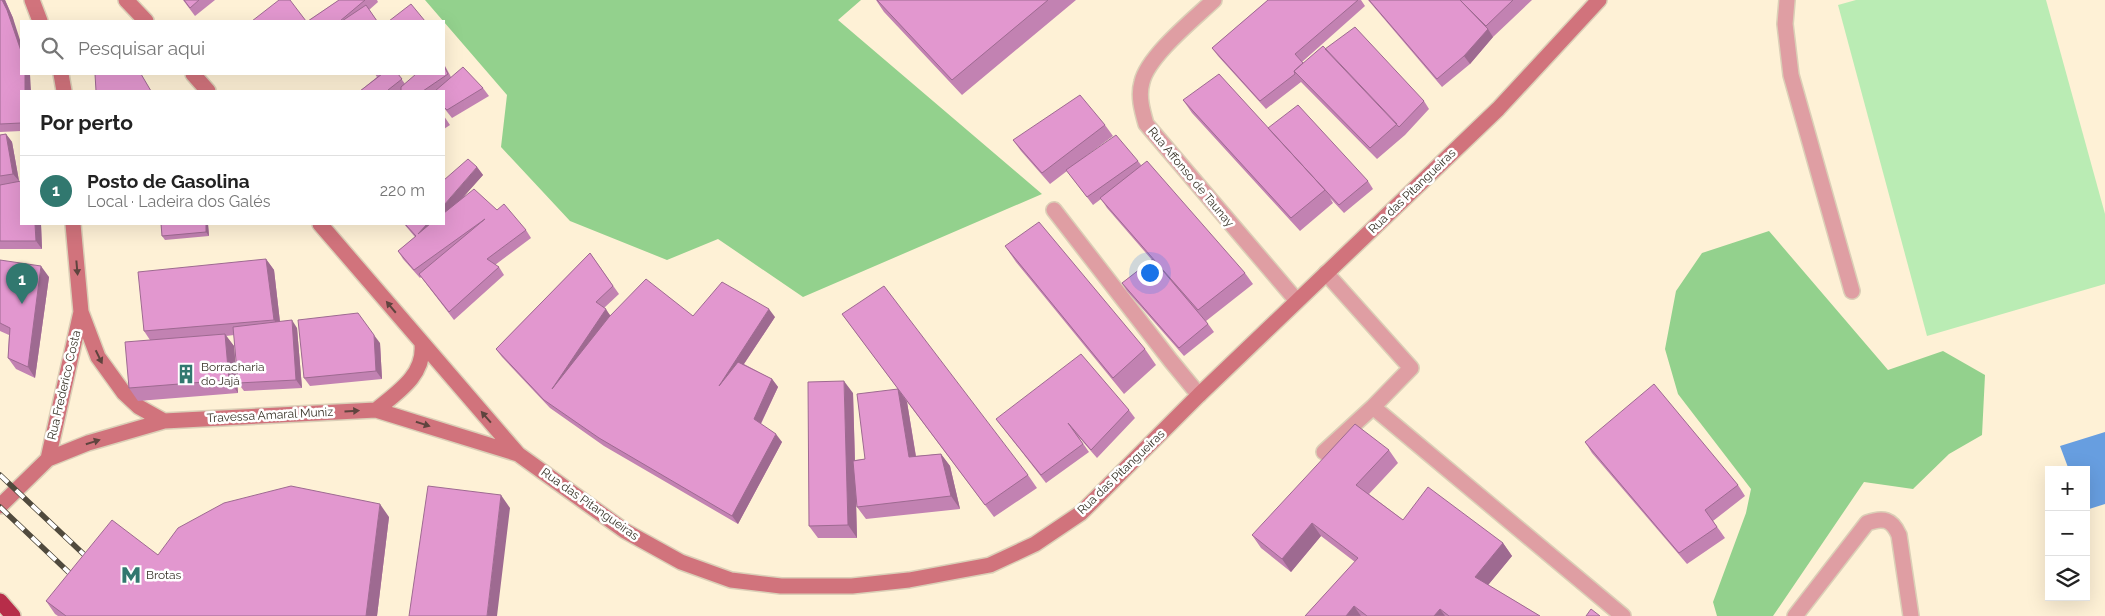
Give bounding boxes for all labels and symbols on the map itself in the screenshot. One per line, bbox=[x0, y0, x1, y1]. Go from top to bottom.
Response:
street label: Rua Affonso de Taunay bbox=[1145, 124, 1237, 230]
street label: Rua das Pitangueiras bbox=[1366, 146, 1459, 236]
one-way arrow bbox=[74, 260, 82, 276]
your location bbox=[1137, 260, 1163, 286]
pin: 1 bbox=[6, 263, 38, 304]
one-way arrow bbox=[385, 301, 396, 314]
street label: Rua Frederico Costa bbox=[45, 329, 83, 441]
one-way arrow bbox=[95, 350, 103, 364]
place label: Borracharia do Jajá bbox=[201, 360, 265, 388]
building icon: Borracharia do Jajá bbox=[175, 363, 197, 385]
street label: Travessa Amaral Muniz bbox=[207, 405, 334, 425]
one-way arrow bbox=[345, 406, 361, 414]
one-way arrow bbox=[481, 411, 492, 423]
one-way arrow bbox=[415, 421, 430, 429]
street label: Rua das Pitangueiras bbox=[1075, 427, 1168, 517]
one-way arrow bbox=[86, 437, 101, 445]
street label: Rua das Pitangueiras bbox=[539, 465, 642, 543]
metro station icon: Brotas bbox=[120, 564, 142, 586]
place label: Brotas bbox=[146, 568, 182, 582]

